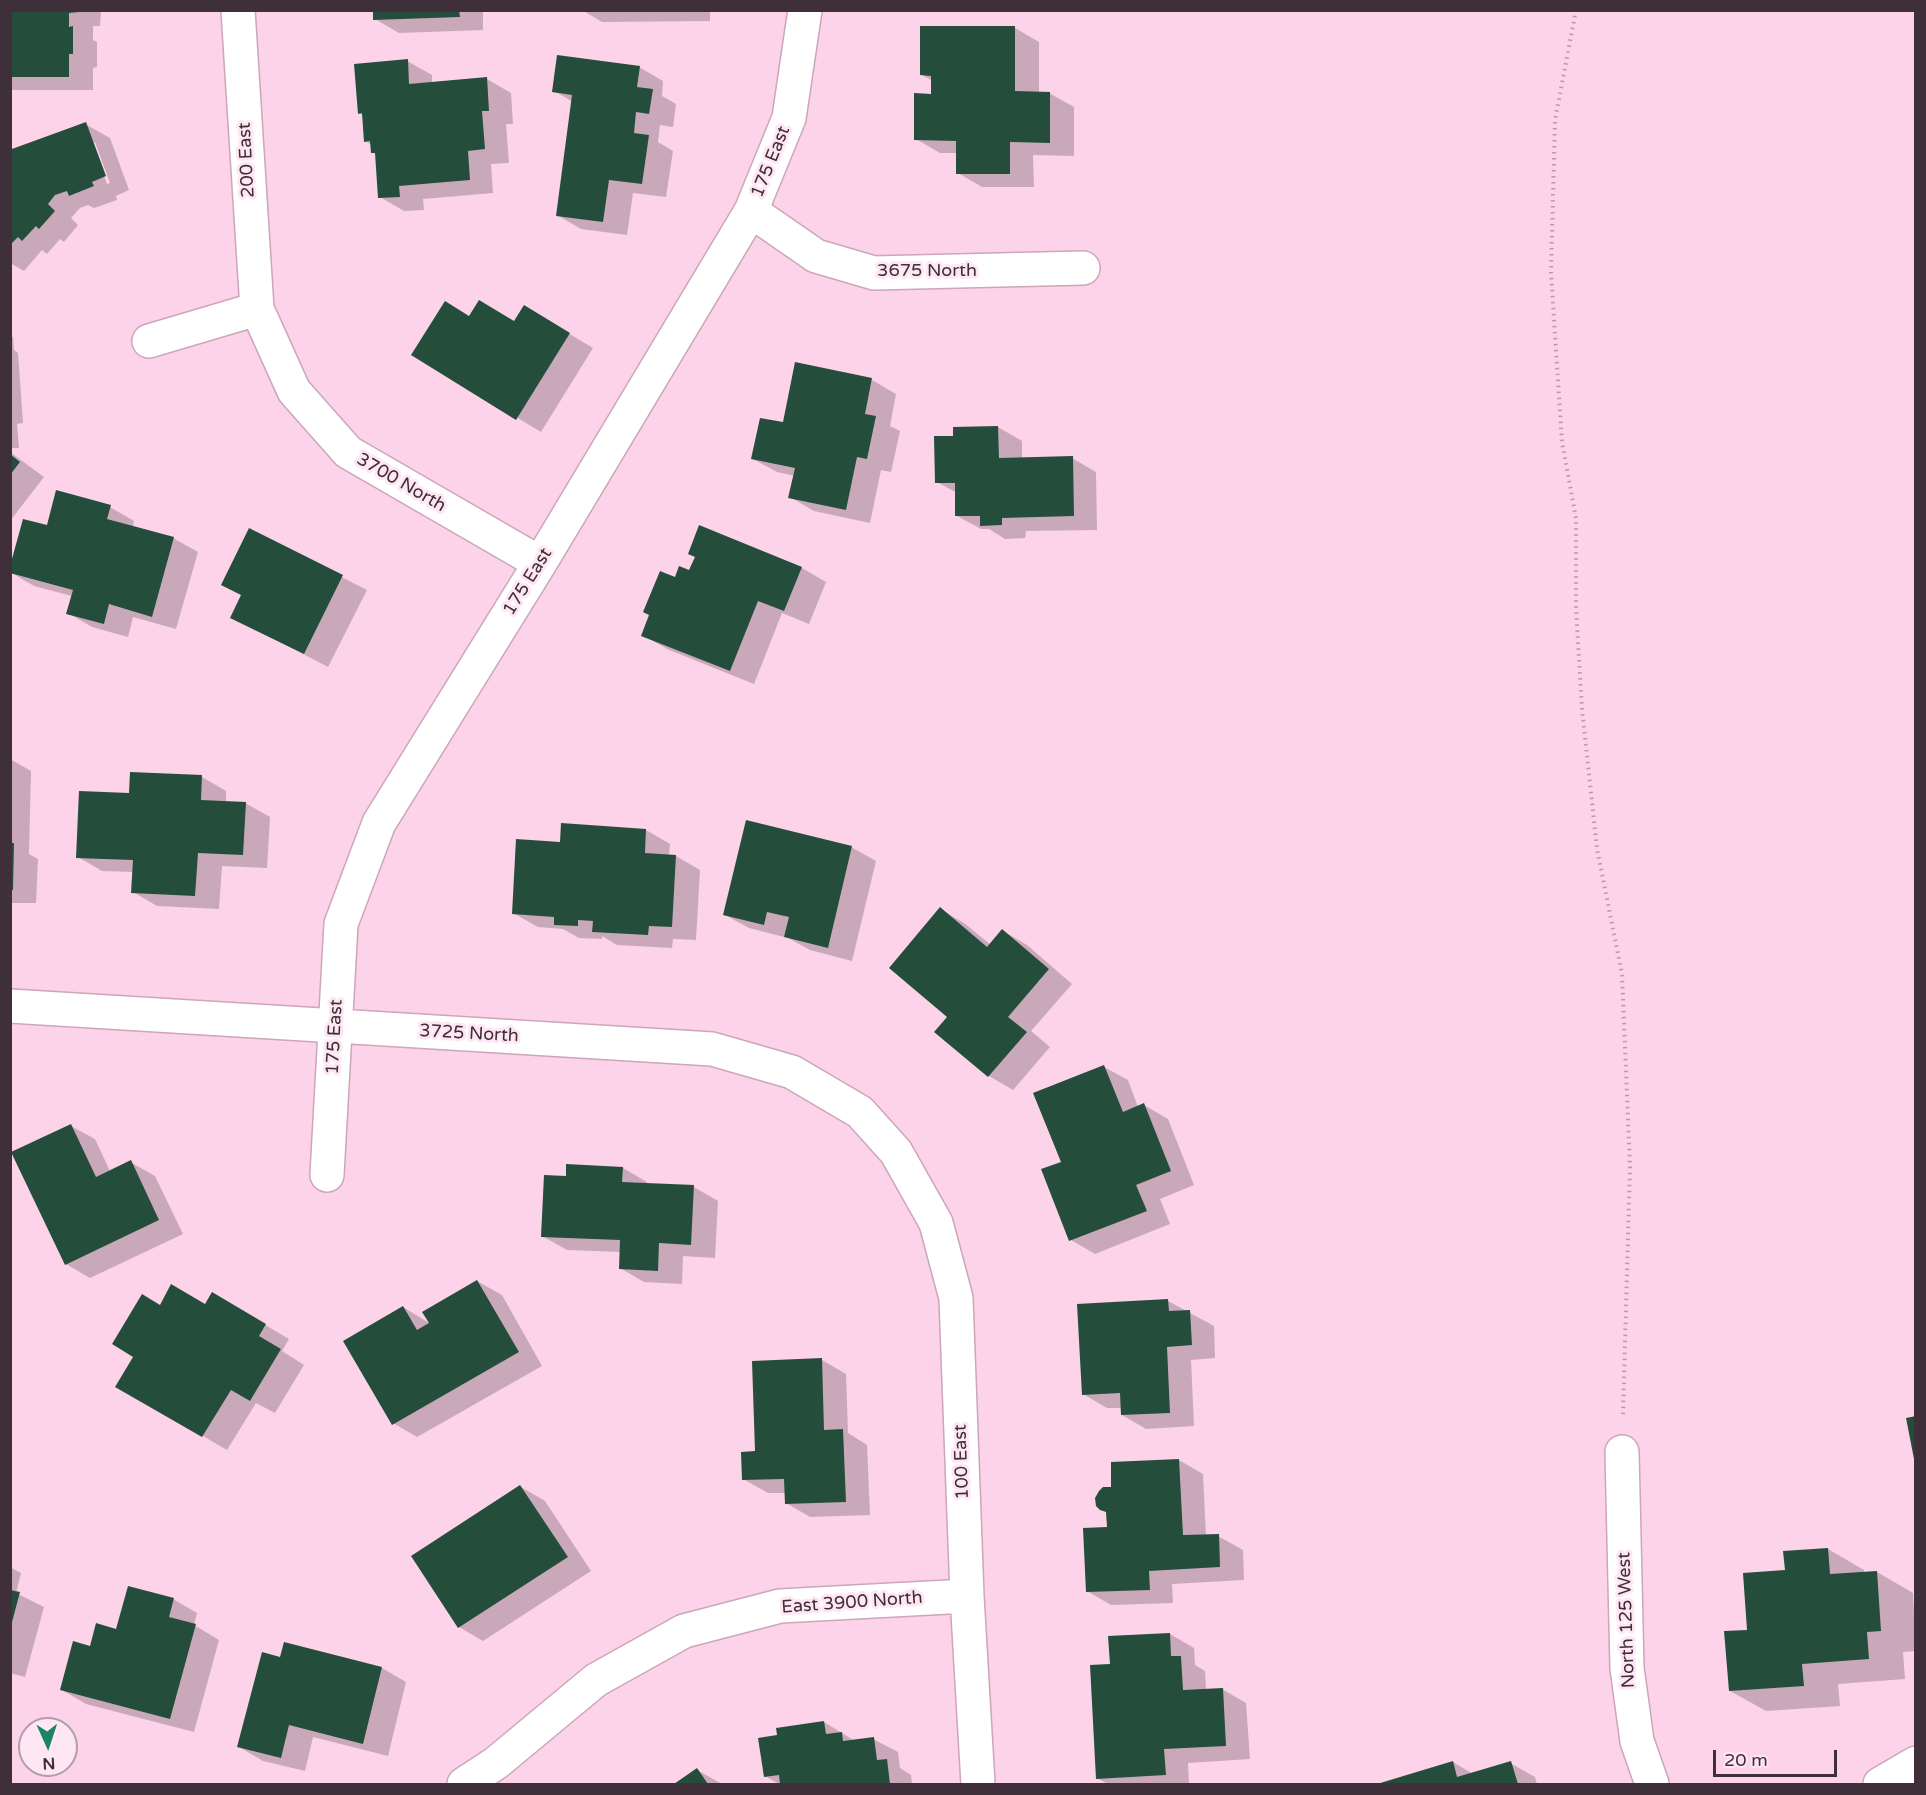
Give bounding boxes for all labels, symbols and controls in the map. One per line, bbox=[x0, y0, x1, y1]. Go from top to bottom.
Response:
street label: 200 East bbox=[234, 122, 260, 198]
street label: 175 East bbox=[747, 123, 795, 201]
street label: 3675 North bbox=[877, 260, 977, 282]
street label: 3700 North bbox=[352, 449, 450, 517]
street label: 175 East bbox=[499, 544, 557, 620]
street label: 175 East bbox=[322, 999, 348, 1075]
street label: 3725 North bbox=[419, 1021, 519, 1047]
street label: 100 East bbox=[950, 1424, 974, 1500]
street label: North 125 West bbox=[1614, 1552, 1640, 1688]
street label: East 3900 North bbox=[781, 1587, 923, 1619]
north arrow bbox=[18, 1717, 78, 1777]
scale bar bbox=[1716, 1738, 1840, 1776]
text: 20 m bbox=[1724, 1749, 1768, 1771]
text: N bbox=[42, 1753, 56, 1773]

